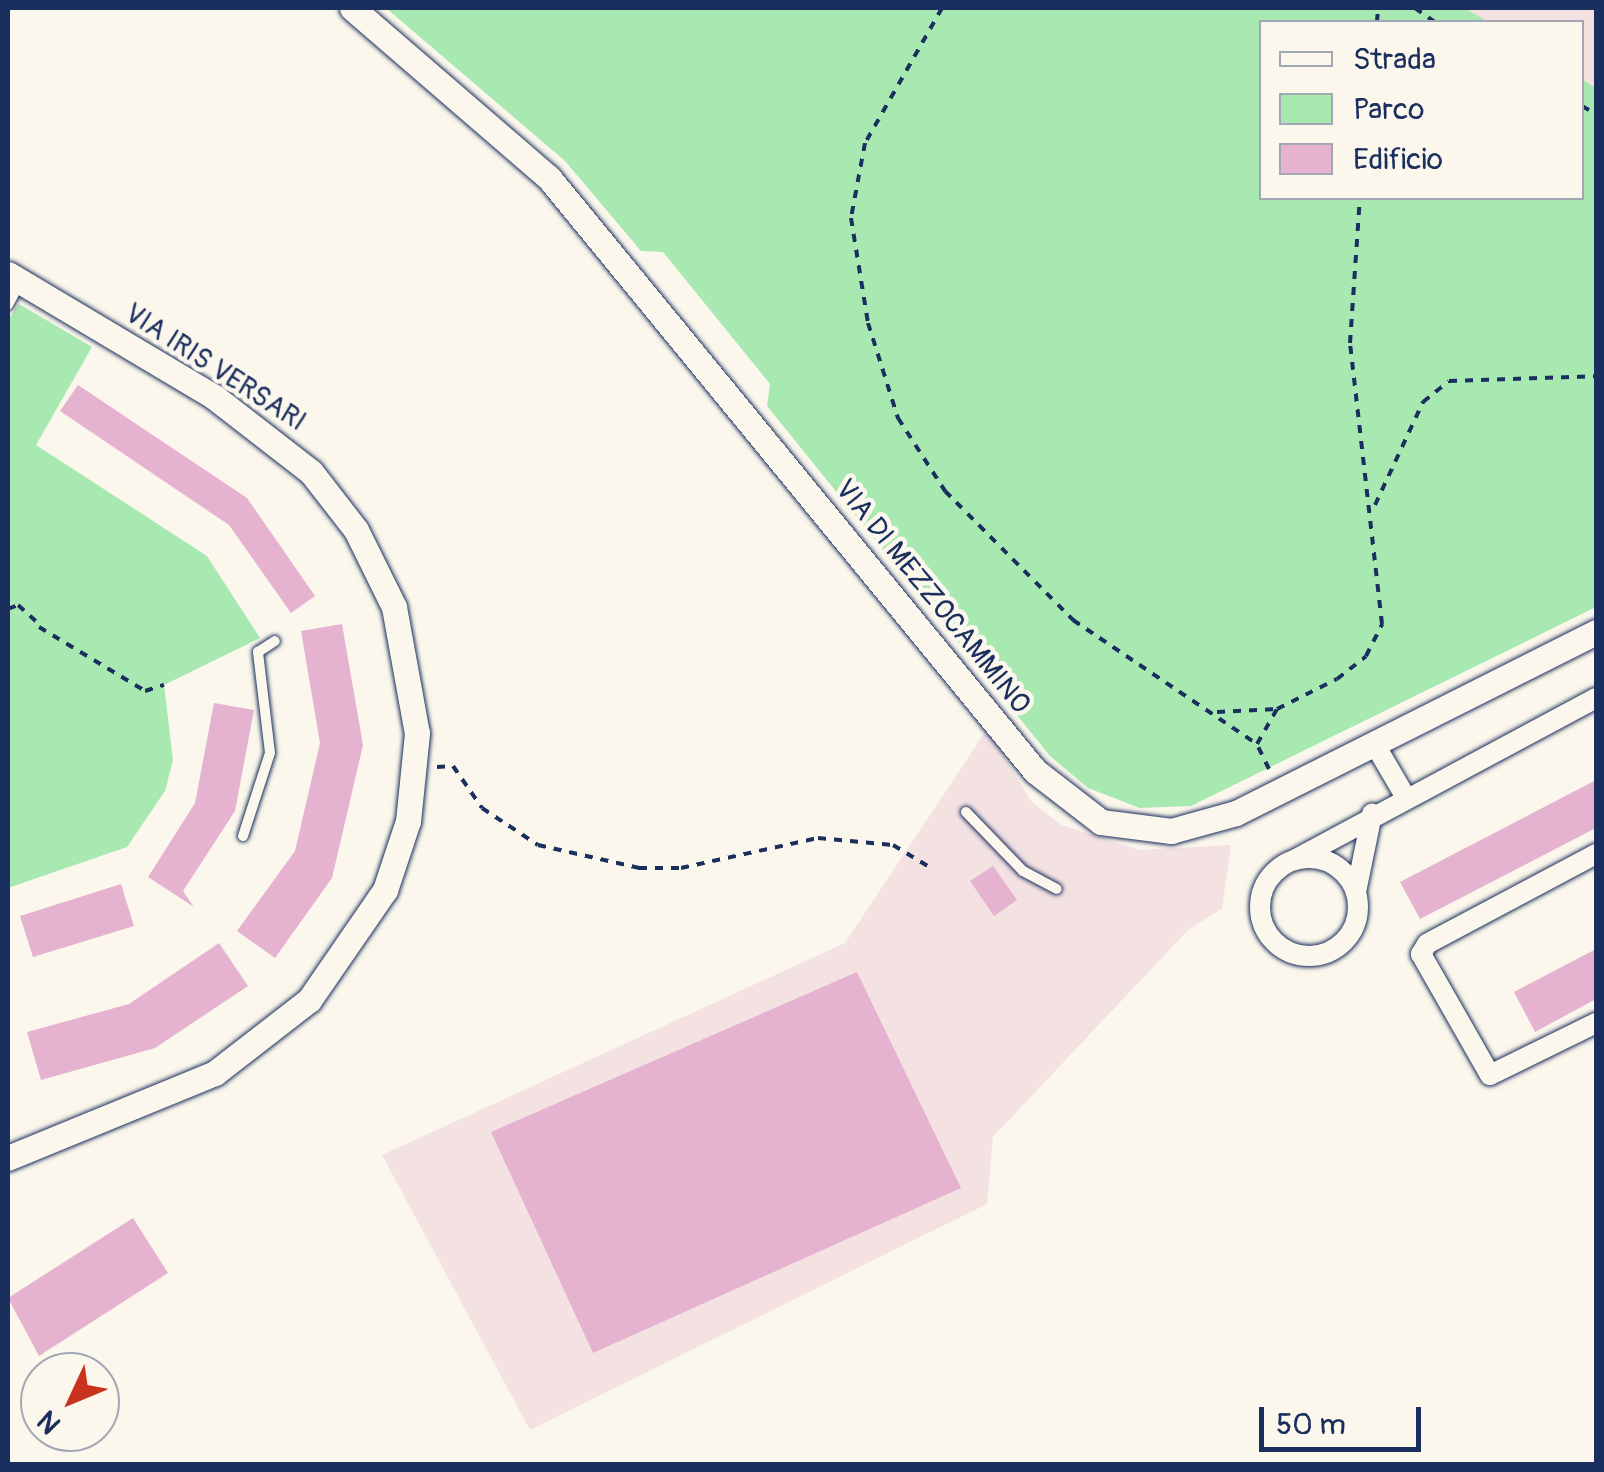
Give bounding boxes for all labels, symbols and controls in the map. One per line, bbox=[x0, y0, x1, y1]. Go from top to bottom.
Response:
legend bbox=[1259, 20, 1584, 200]
text: Strada bbox=[1353, 41, 1436, 78]
text: Parco bbox=[1353, 91, 1424, 128]
text: Edificio bbox=[1353, 141, 1443, 178]
street label: VIA IRIS VERSARI bbox=[118, 297, 312, 439]
street label: VIA DI MEZZOCAMMINO bbox=[827, 473, 1037, 721]
north arrow bbox=[20, 1352, 120, 1452]
scale bar bbox=[1264, 1387, 1426, 1449]
text: N bbox=[30, 1403, 69, 1441]
text: 50 m bbox=[1276, 1406, 1346, 1443]

